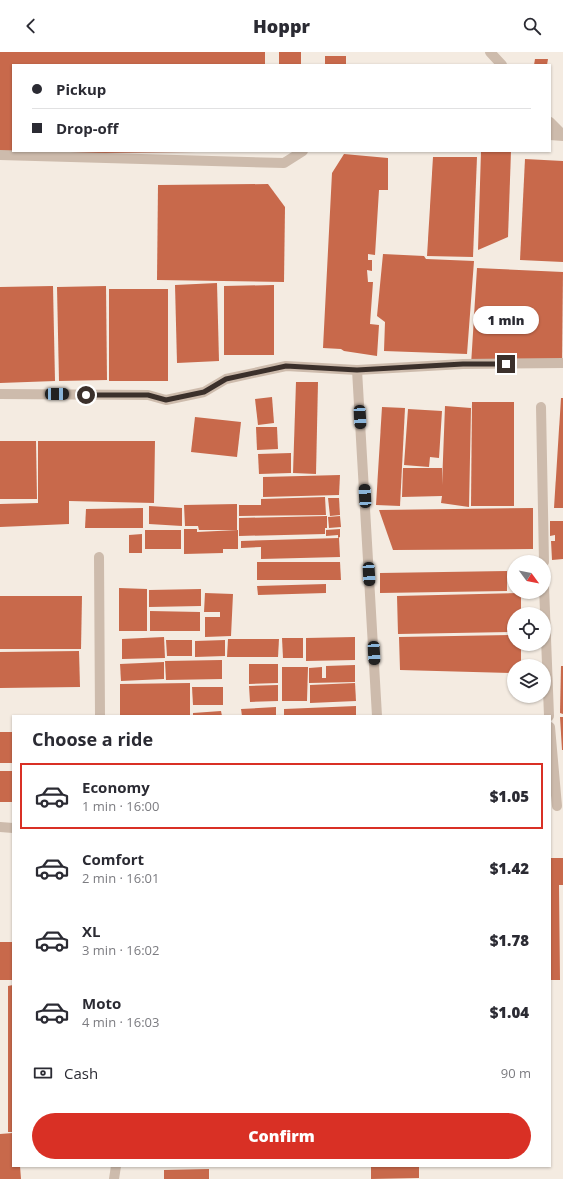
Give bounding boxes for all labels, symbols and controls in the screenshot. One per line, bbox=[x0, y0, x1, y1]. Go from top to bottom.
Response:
text: Hoppr bbox=[253, 14, 310, 38]
icon: back bbox=[20, 15, 42, 37]
icon: search bbox=[521, 15, 543, 37]
text: Pickup bbox=[56, 79, 106, 99]
text: Drop-off bbox=[56, 118, 118, 138]
callout: 1 min bbox=[473, 306, 539, 334]
text: 1 min bbox=[488, 311, 524, 329]
route end bbox=[497, 355, 515, 373]
route start bbox=[77, 386, 95, 404]
car bbox=[45, 388, 69, 400]
car bbox=[353, 405, 367, 429]
car bbox=[358, 484, 372, 508]
north arrow bbox=[507, 555, 551, 599]
map controls bbox=[507, 555, 551, 703]
car bbox=[362, 562, 376, 586]
button: locate bbox=[507, 607, 551, 651]
car bbox=[367, 641, 381, 665]
button: layers bbox=[507, 659, 551, 703]
text: Choose a ride bbox=[32, 727, 153, 751]
text: Economy bbox=[82, 777, 150, 797]
icon: car bbox=[34, 778, 70, 814]
text: $1.05 bbox=[490, 786, 529, 806]
text: 1 min · 16:00 bbox=[82, 797, 159, 815]
text: Comfort bbox=[82, 849, 144, 869]
icon: car bbox=[34, 850, 70, 886]
text: $1.42 bbox=[490, 858, 529, 878]
text: 2 min · 16:01 bbox=[82, 869, 159, 887]
text: XL bbox=[82, 921, 100, 941]
icon: car bbox=[34, 922, 70, 958]
text: $1.78 bbox=[490, 930, 529, 950]
text: 3 min · 16:02 bbox=[82, 941, 159, 959]
text: Moto bbox=[82, 993, 121, 1013]
icon: car bbox=[34, 994, 70, 1030]
text: $1.04 bbox=[490, 1002, 529, 1022]
text: 4 min · 16:03 bbox=[82, 1013, 159, 1031]
icon: cash bbox=[32, 1062, 54, 1084]
text: Cash bbox=[64, 1063, 98, 1083]
text: 90 m bbox=[501, 1064, 531, 1082]
button: Confirm bbox=[32, 1113, 531, 1159]

